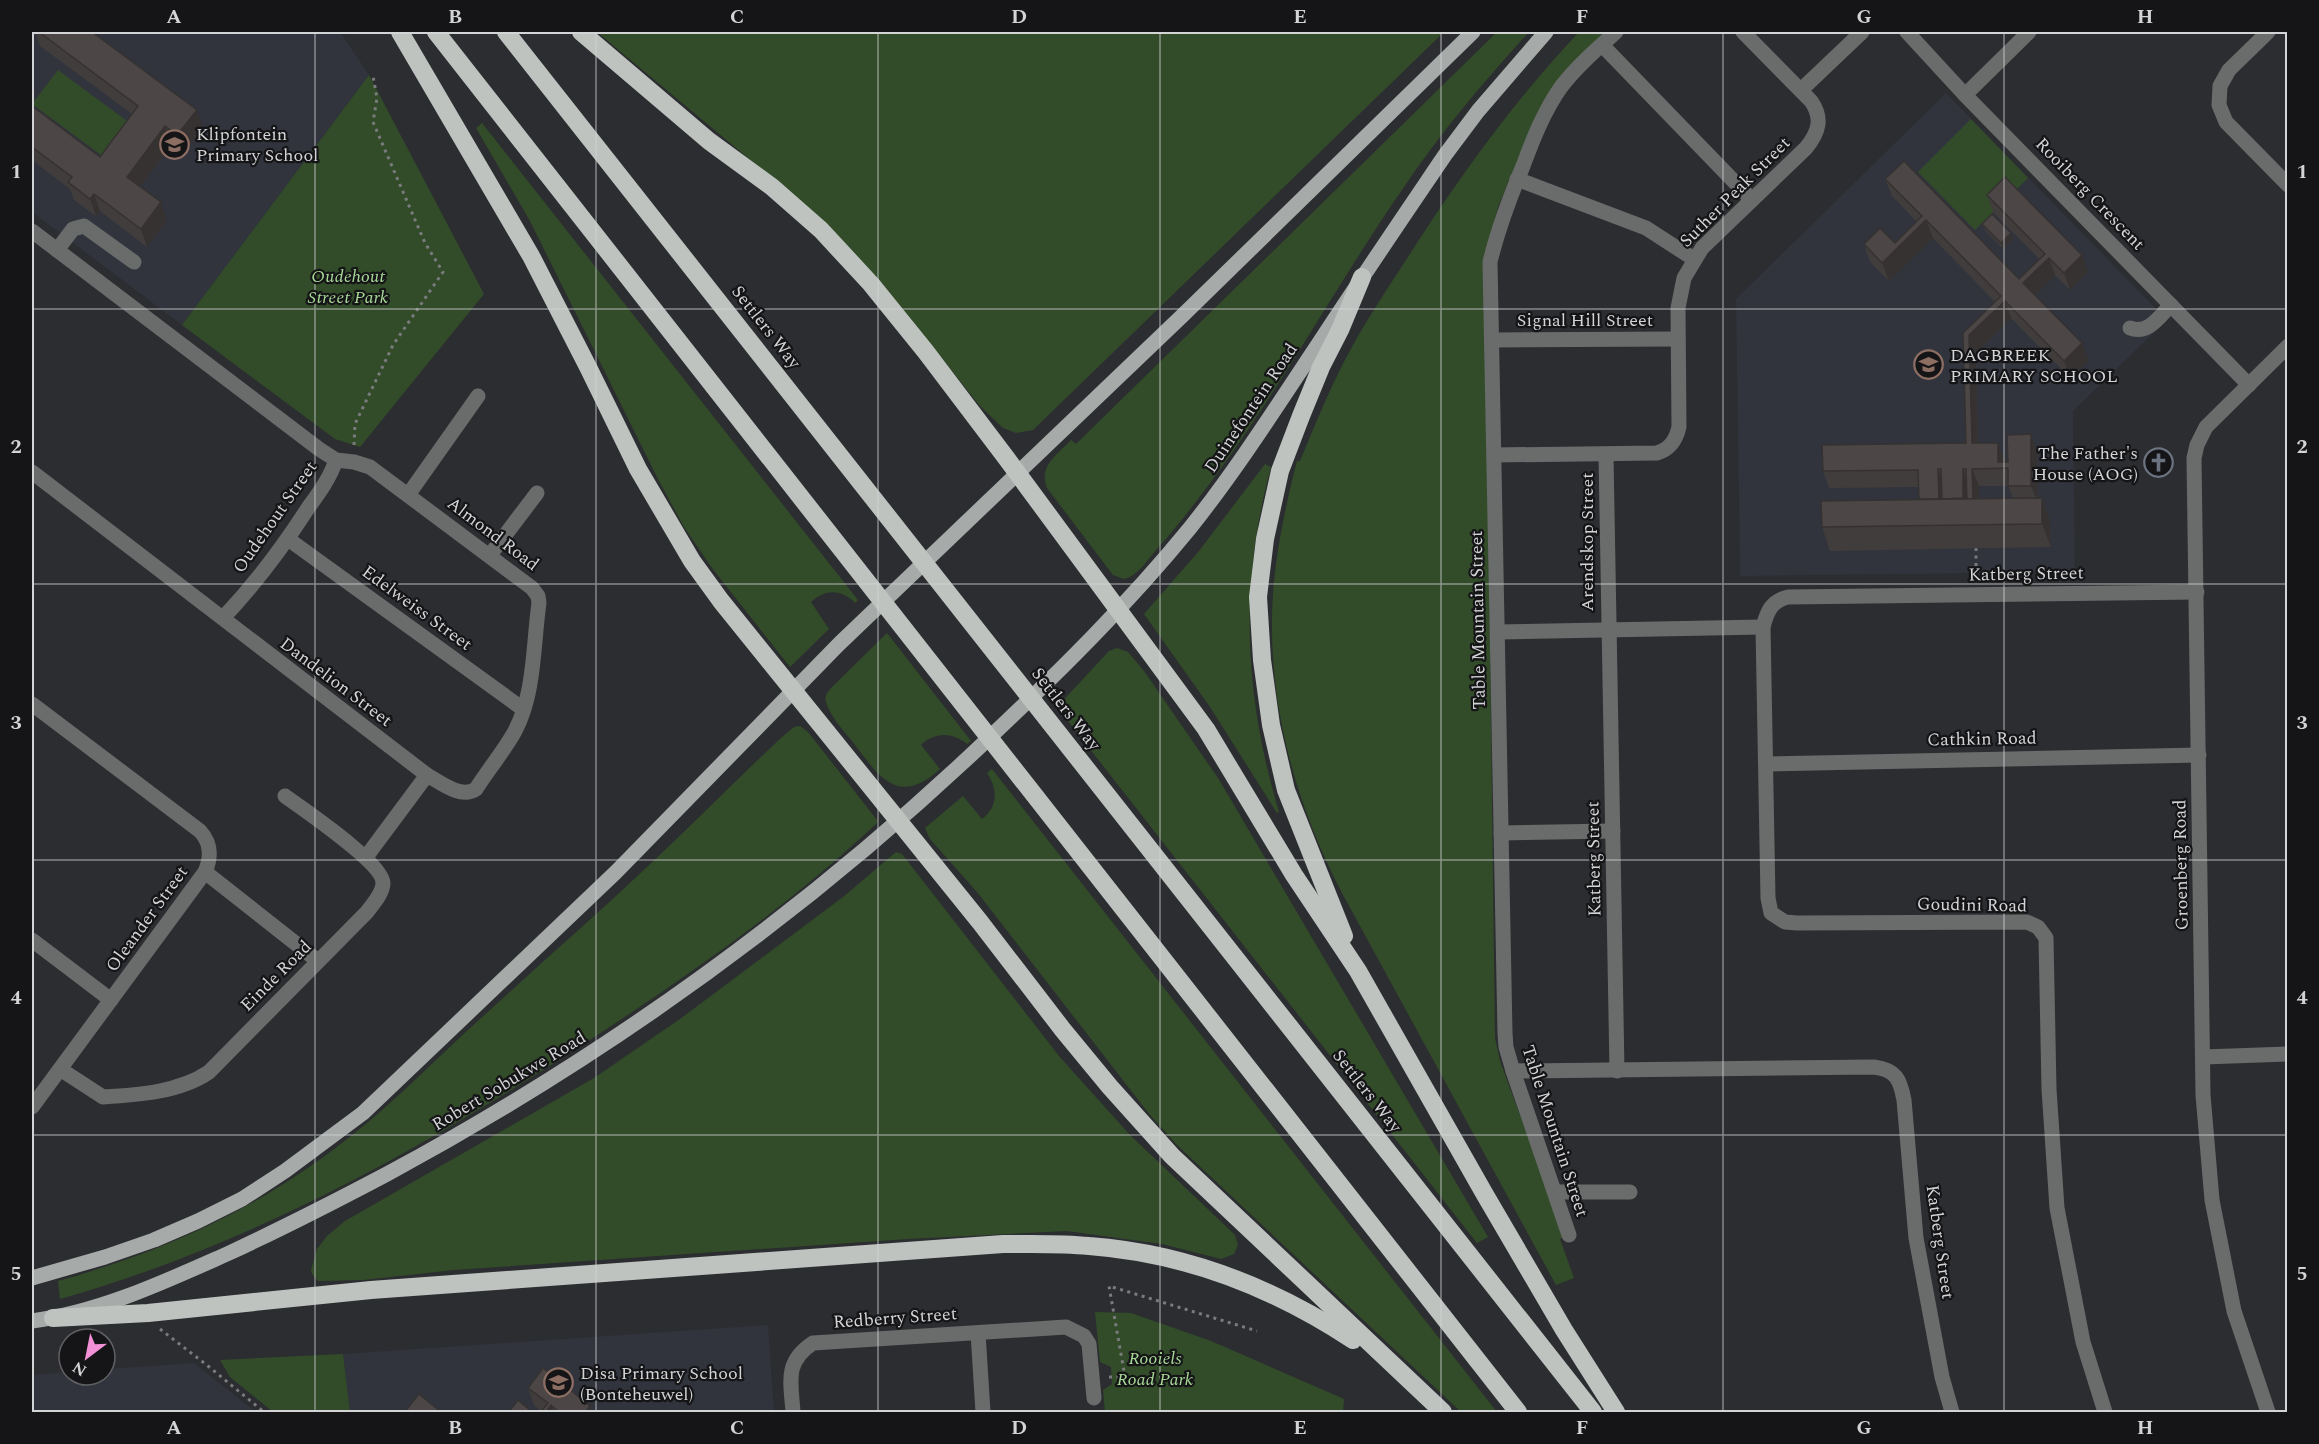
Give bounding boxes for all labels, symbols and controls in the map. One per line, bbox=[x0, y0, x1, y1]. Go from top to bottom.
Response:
text: A bbox=[166, 2, 182, 32]
text: B bbox=[448, 2, 462, 32]
text: C bbox=[730, 2, 744, 32]
text: D bbox=[1011, 2, 1027, 32]
text: E bbox=[1293, 2, 1307, 32]
text: F bbox=[1576, 2, 1588, 32]
text: G bbox=[1856, 2, 1872, 32]
text: H bbox=[2137, 2, 2153, 32]
place label: Klipfontein Primary School bbox=[196, 121, 318, 169]
school or university icon: Klipfontein Primary School bbox=[159, 128, 191, 160]
street label: Suther Peak Street bbox=[1673, 130, 1797, 254]
street label: Rooiberg Crescent bbox=[2029, 131, 2151, 257]
text: 1 bbox=[10, 157, 22, 187]
text: 1 bbox=[2296, 157, 2308, 187]
park label: Oudehout Street Park bbox=[308, 263, 389, 311]
street label: Settlers Way bbox=[725, 280, 808, 376]
street label: Signal Hill Street bbox=[1517, 307, 1653, 334]
street label: Duinefontein Road bbox=[1197, 338, 1305, 478]
place label: DAGBREEK PRIMARY SCHOOL bbox=[1950, 342, 2118, 390]
school or university icon: DAGBREEK PRIMARY SCHOOL bbox=[1913, 349, 1945, 381]
text: 2 bbox=[10, 432, 22, 462]
text: 2 bbox=[2296, 432, 2308, 462]
place label: The Father's House (AOG) bbox=[2033, 440, 2138, 488]
church icon: The Father's House (AOG) bbox=[2143, 447, 2175, 479]
street label: Oudehout Street bbox=[226, 455, 324, 579]
street label: Arendskop Street bbox=[1574, 472, 1601, 612]
street label: Almond Road bbox=[441, 490, 545, 578]
street label: Table Mountain Street bbox=[1463, 530, 1493, 710]
street label: Edelweiss Street bbox=[356, 559, 478, 657]
street label: Katberg Street bbox=[1968, 559, 2084, 589]
street label: Dandelion Street bbox=[274, 631, 398, 733]
street label: Settlers Way bbox=[1025, 662, 1108, 758]
text: 3 bbox=[10, 708, 22, 738]
text: 3 bbox=[2296, 708, 2308, 738]
street label: Cathkin Road bbox=[1927, 725, 2037, 753]
street label: Groenberg Road bbox=[2166, 799, 2196, 931]
street label: Katberg Street bbox=[1579, 801, 1609, 917]
street label: Oleander Street bbox=[99, 860, 195, 978]
street label: Goudini Road bbox=[1917, 891, 2027, 919]
street label: Einde Road bbox=[234, 934, 318, 1018]
text: 4 bbox=[10, 983, 22, 1013]
text: 4 bbox=[2296, 983, 2308, 1013]
street label: Robert Sobukwe Road bbox=[427, 1024, 591, 1138]
street label: Table Mountain Street bbox=[1514, 1042, 1596, 1220]
street label: Settlers Way bbox=[1326, 1044, 1409, 1140]
street label: Katberg Street bbox=[1919, 1183, 1961, 1301]
text: 5 bbox=[10, 1259, 22, 1289]
text: 5 bbox=[2296, 1259, 2308, 1289]
street label: Redberry Street bbox=[832, 1300, 958, 1336]
north arrow bbox=[57, 1327, 117, 1387]
park label: Rooiels Road Park bbox=[1117, 1345, 1194, 1393]
text: N bbox=[68, 1355, 91, 1383]
place label: Disa Primary School (Bonteheuwel) bbox=[580, 1360, 743, 1408]
school or university icon: Disa Primary School (Bonteheuwel) bbox=[543, 1367, 575, 1399]
text: A bbox=[166, 1413, 182, 1443]
text: B bbox=[448, 1413, 462, 1443]
text: C bbox=[730, 1413, 744, 1443]
text: D bbox=[1011, 1413, 1027, 1443]
text: E bbox=[1293, 1413, 1307, 1443]
text: F bbox=[1576, 1413, 1588, 1443]
text: G bbox=[1856, 1413, 1872, 1443]
text: H bbox=[2137, 1413, 2153, 1443]

